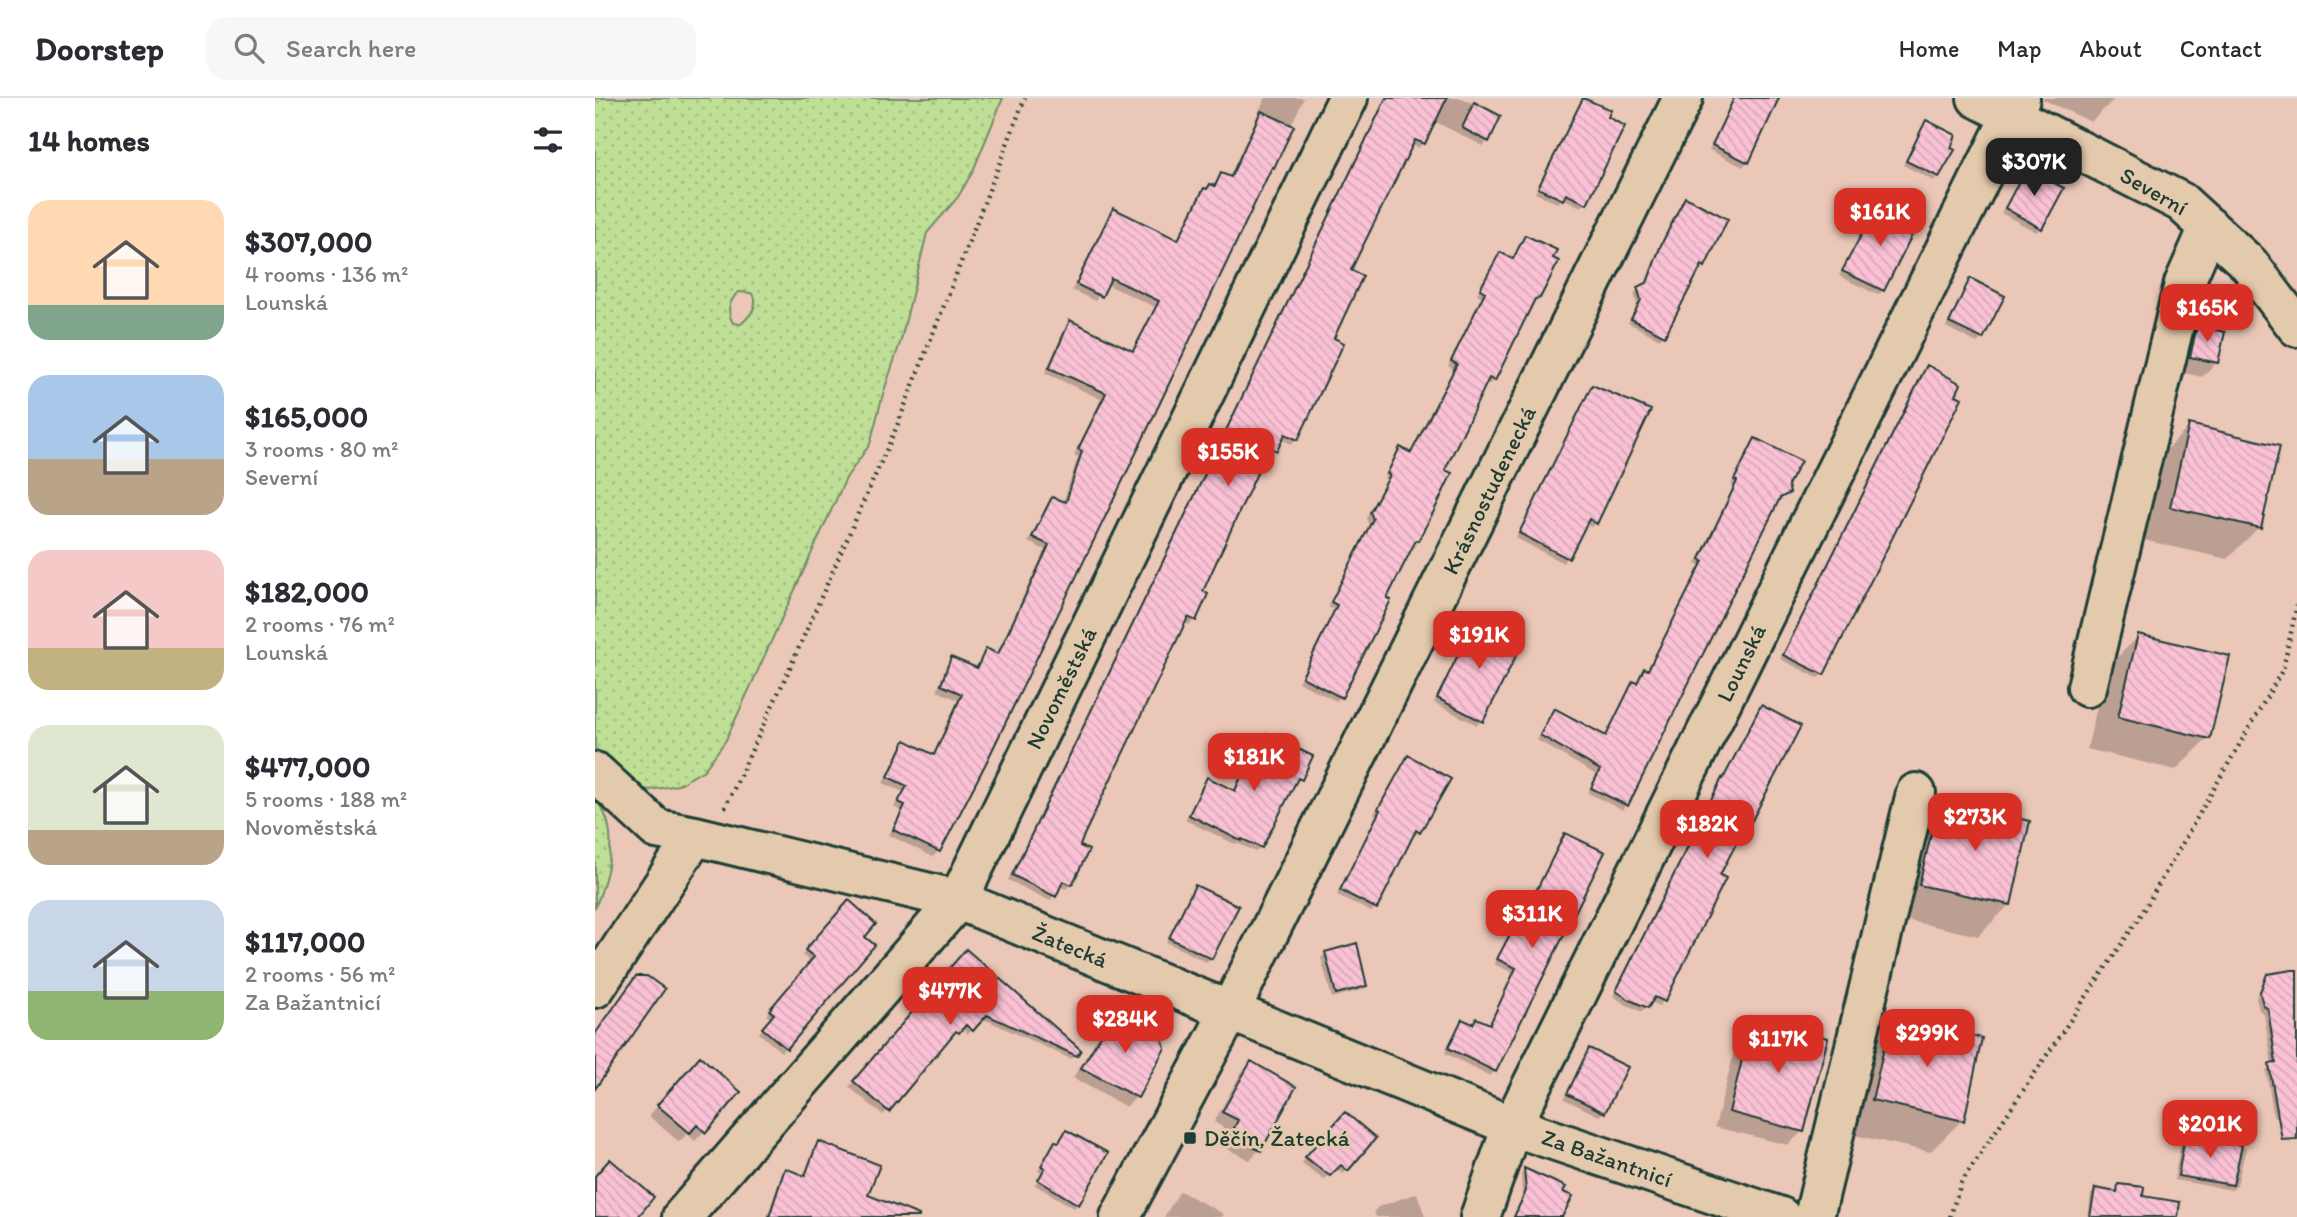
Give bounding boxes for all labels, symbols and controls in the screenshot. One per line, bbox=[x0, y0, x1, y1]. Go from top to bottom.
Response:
search box bbox=[206, 17, 696, 80]
text: Doorstep bbox=[35, 29, 164, 68]
icon: search bbox=[230, 29, 268, 67]
text: Search here bbox=[286, 32, 416, 64]
text: Home bbox=[1899, 34, 1959, 63]
text: Map bbox=[1997, 34, 2041, 63]
text: About bbox=[2079, 34, 2142, 63]
text: Contact bbox=[2180, 34, 2262, 63]
icon: filters bbox=[529, 121, 567, 159]
text: 14 homes bbox=[28, 122, 150, 159]
pin: $307K bbox=[1985, 139, 2083, 198]
text: $307K bbox=[2002, 147, 2066, 175]
street label: Severní bbox=[2115, 161, 2193, 221]
pin: $161K bbox=[1831, 188, 1929, 248]
text: $161K bbox=[1850, 197, 1910, 225]
text: $307,000 bbox=[245, 223, 372, 260]
icon: home bbox=[84, 228, 168, 312]
text: 4 rooms · 136 m² bbox=[245, 260, 408, 288]
pin: $165K bbox=[2158, 285, 2256, 344]
text: Lounská bbox=[245, 288, 328, 316]
text: $165K bbox=[2176, 293, 2238, 321]
text: $165,000 bbox=[245, 398, 368, 435]
street label: Krásnostudenecká bbox=[1436, 401, 1542, 579]
icon: home bbox=[84, 403, 168, 487]
pin: $155K bbox=[1179, 428, 1277, 488]
text: 3 rooms · 80 m² bbox=[245, 435, 399, 463]
text: $155K bbox=[1197, 437, 1259, 465]
text: Severní bbox=[245, 463, 318, 491]
text: $182,000 bbox=[245, 573, 369, 610]
icon: home bbox=[84, 578, 168, 662]
text: 2 rooms · 76 m² bbox=[245, 610, 395, 638]
pin: $191K bbox=[1430, 612, 1528, 671]
text: $191K bbox=[1449, 620, 1509, 648]
street label: Lounská bbox=[1710, 620, 1772, 706]
street label: Novoměstská bbox=[1019, 622, 1103, 754]
text: Lounská bbox=[245, 638, 328, 666]
pin: $181K bbox=[1205, 734, 1303, 793]
text: $181K bbox=[1224, 742, 1284, 770]
text: $477,000 bbox=[245, 748, 371, 785]
icon: home bbox=[84, 753, 168, 837]
text: 5 rooms · 188 m² bbox=[245, 785, 407, 813]
pin: $273K bbox=[1926, 794, 2024, 853]
pin: $182K bbox=[1658, 800, 1756, 860]
text: $273K bbox=[1944, 802, 2006, 830]
text: $182K bbox=[1676, 809, 1738, 837]
text: Novoměstská bbox=[245, 813, 377, 841]
pin: $311K bbox=[1483, 890, 1581, 950]
text: $311K bbox=[1502, 899, 1562, 927]
street label: Žatecká bbox=[1028, 918, 1112, 974]
text: $117,000 bbox=[245, 923, 365, 960]
icon: home bbox=[84, 928, 168, 1012]
text: 2 rooms · 56 m² bbox=[245, 960, 396, 988]
pin: $477K bbox=[901, 968, 999, 1027]
text: $477K bbox=[919, 976, 982, 1004]
text: Za Bažantnicí bbox=[245, 988, 381, 1016]
pin: $284K bbox=[1076, 996, 1174, 1055]
text: $284K bbox=[1093, 1004, 1157, 1032]
pin: $299K bbox=[1878, 1010, 1976, 1069]
pin: $117K bbox=[1729, 1016, 1827, 1075]
text: $299K bbox=[1896, 1018, 1958, 1046]
text: $117K bbox=[1748, 1024, 1808, 1052]
pin: $201K bbox=[2161, 1100, 2259, 1160]
text: $201K bbox=[2178, 1109, 2242, 1137]
street label: Za Bažantnicí bbox=[1538, 1123, 1676, 1193]
place label: Děčín, Žatecká bbox=[1204, 1124, 1350, 1152]
marker: Děčín, Žatecká bbox=[1182, 1130, 1198, 1146]

